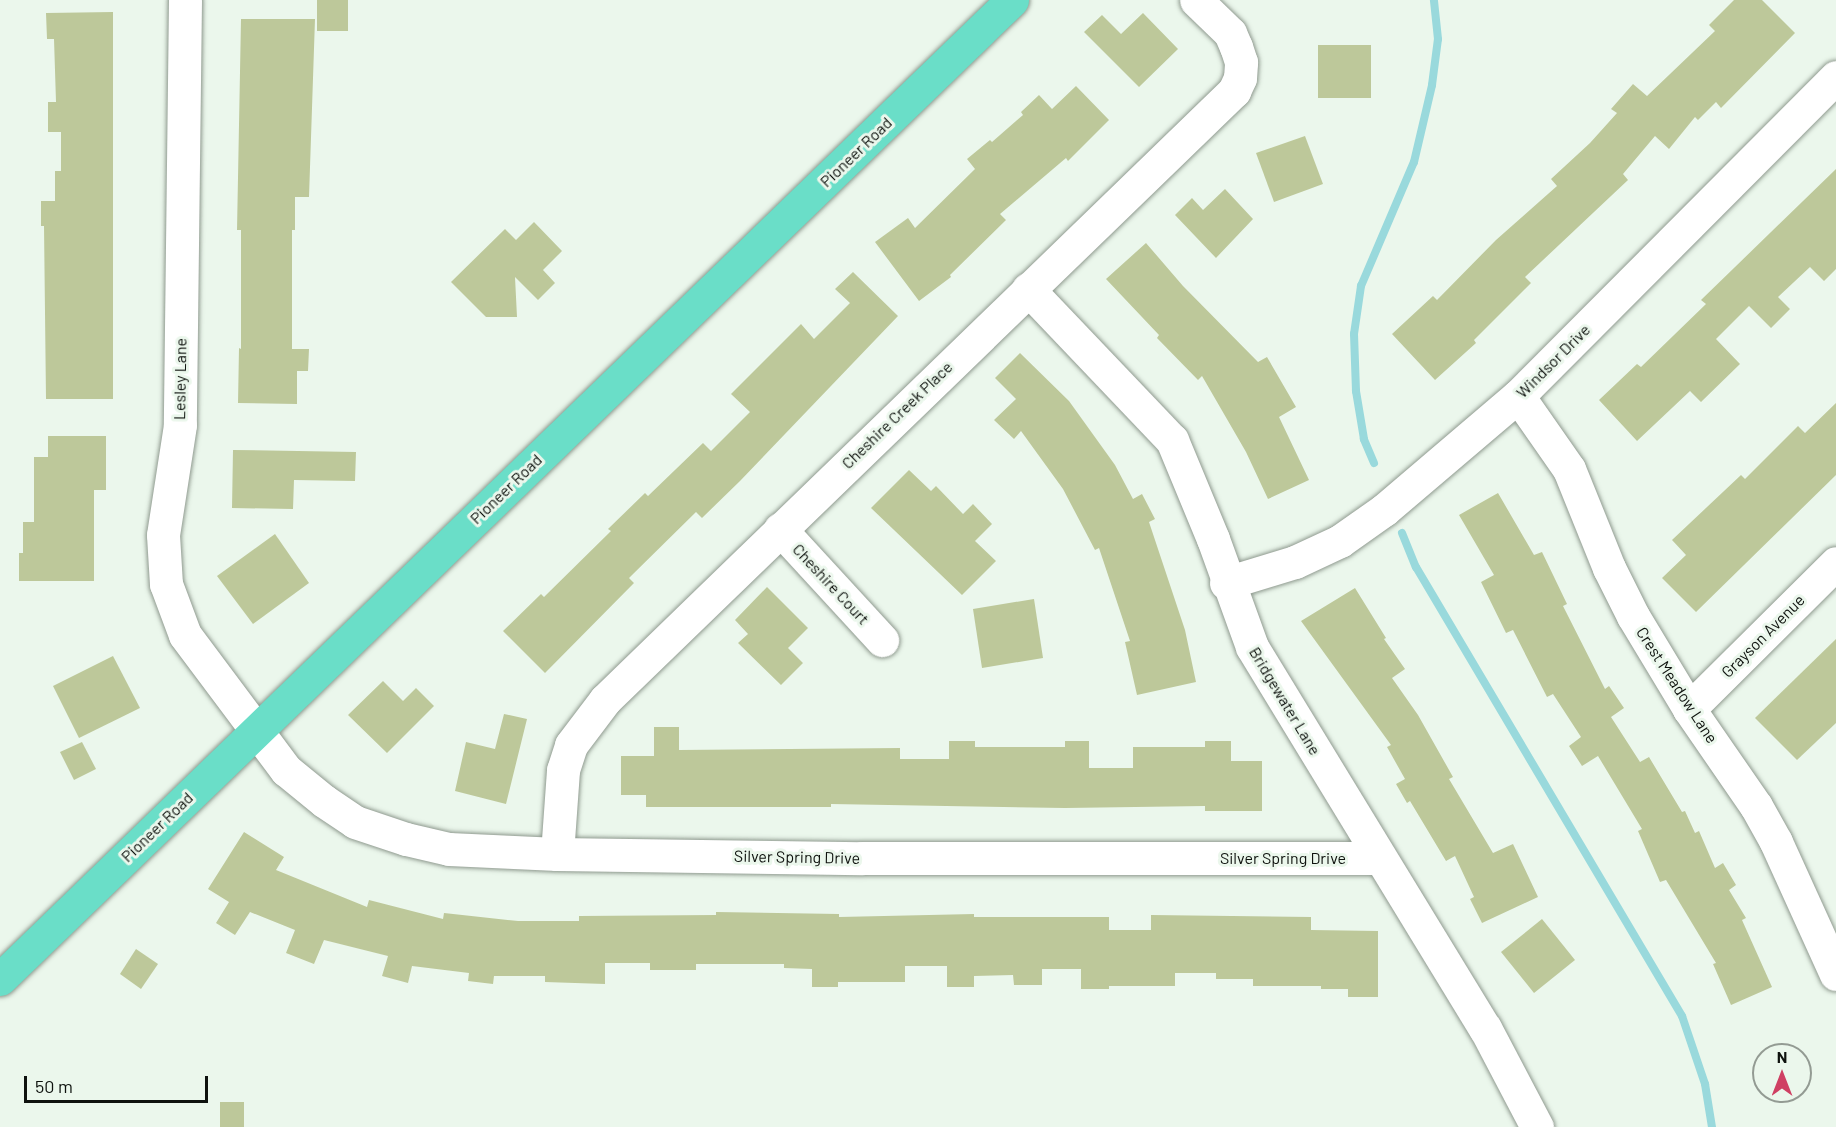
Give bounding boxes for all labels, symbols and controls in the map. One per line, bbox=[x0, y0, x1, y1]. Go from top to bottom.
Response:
street label: Pioneer Road bbox=[816, 113, 896, 191]
street label: Windsor Drive bbox=[1512, 320, 1594, 402]
street label: Lesley Lane bbox=[170, 338, 190, 420]
street label: Cheshire Creek Place bbox=[838, 357, 956, 473]
street label: Pioneer Road bbox=[466, 450, 546, 528]
street label: Cheshire Court bbox=[789, 540, 873, 628]
street label: Grayson Avenue bbox=[1717, 590, 1809, 682]
street label: Crest Meadow Lane bbox=[1632, 623, 1722, 747]
street label: Bridgewater Lane bbox=[1245, 644, 1325, 758]
street label: Pioneer Road bbox=[117, 788, 197, 866]
street label: Silver Spring Drive bbox=[734, 846, 860, 868]
street label: Silver Spring Drive bbox=[1220, 848, 1346, 868]
north arrow bbox=[1752, 1043, 1812, 1103]
text: N bbox=[1777, 1047, 1787, 1066]
scale bar bbox=[27, 1064, 212, 1102]
text: 50 m bbox=[35, 1075, 73, 1097]

